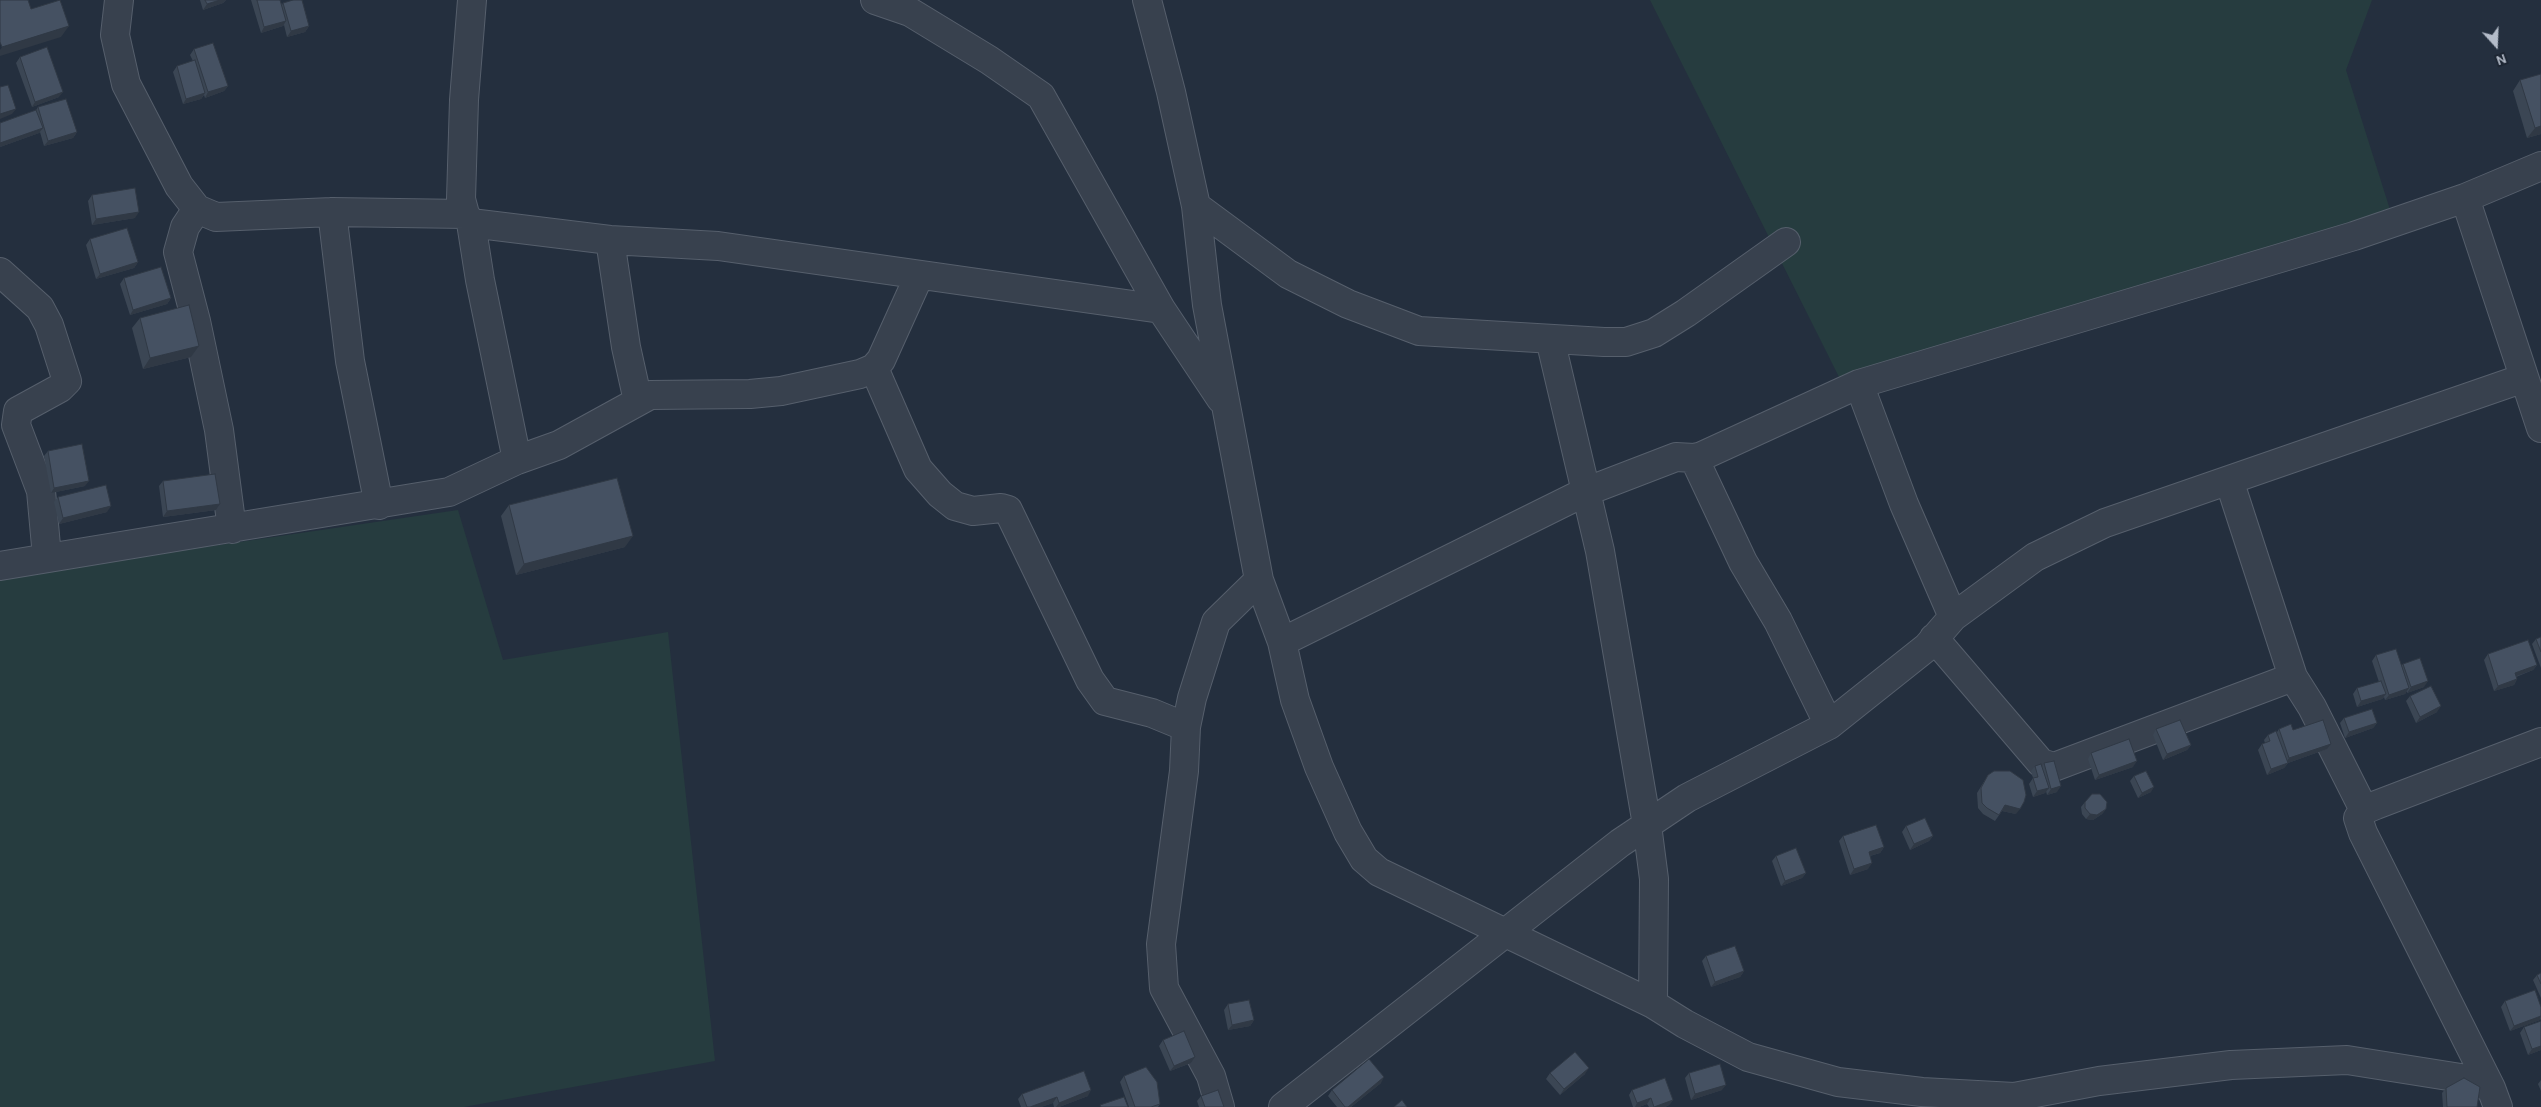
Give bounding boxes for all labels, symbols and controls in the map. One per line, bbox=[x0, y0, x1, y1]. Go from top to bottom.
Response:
north arrow bbox=[2471, 20, 2521, 70]
text: N bbox=[2494, 50, 2509, 69]

